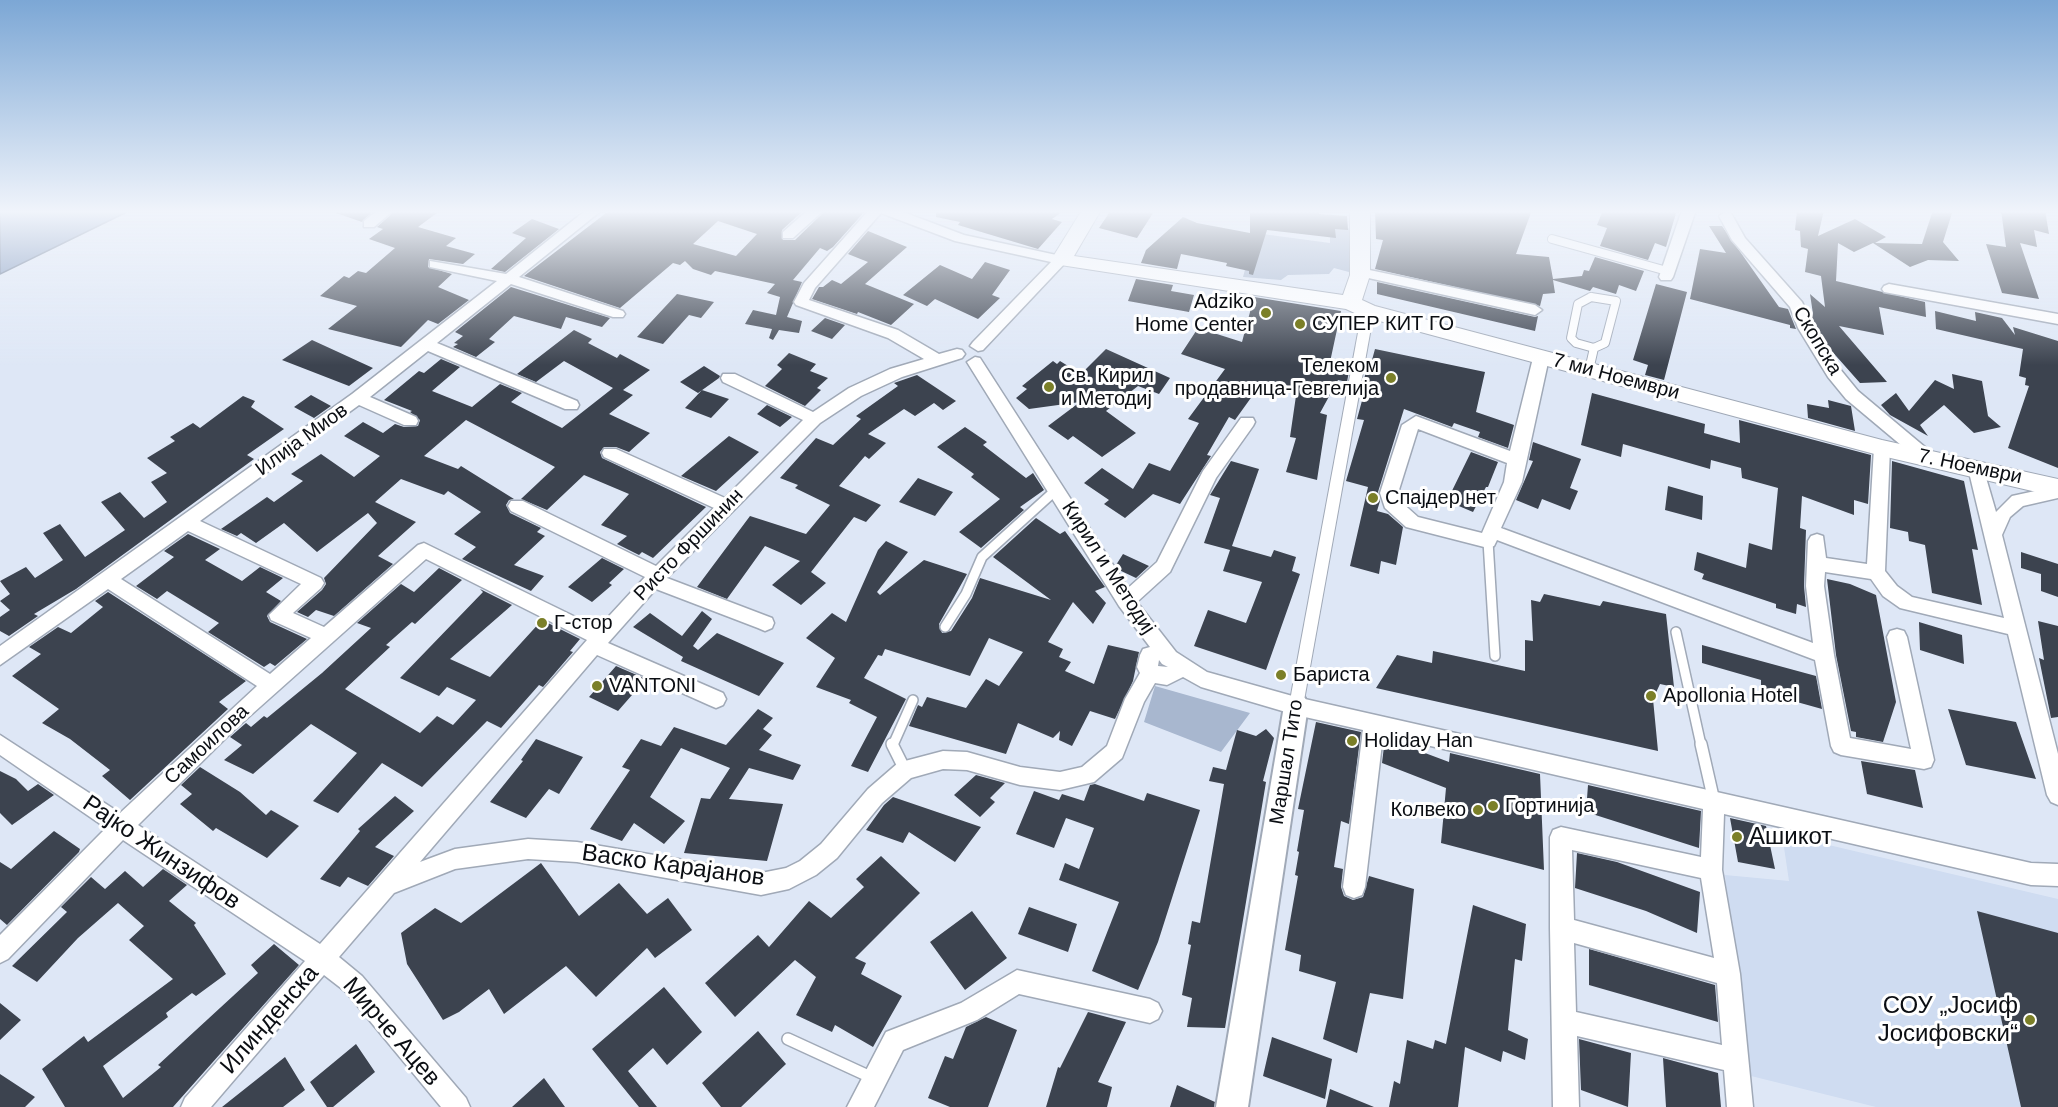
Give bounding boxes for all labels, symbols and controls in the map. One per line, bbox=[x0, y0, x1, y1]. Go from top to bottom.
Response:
place label: Adziko Home Center bbox=[1135, 290, 1254, 337]
street label: Скопска bbox=[1787, 302, 1847, 380]
marker: Adziko Home Center bbox=[1259, 306, 1273, 320]
place label: СУПЕР КИТ ГО bbox=[1312, 312, 1454, 336]
marker: СУПЕР КИТ ГО bbox=[1293, 317, 1307, 331]
street label: 7 ми Ноември bbox=[1550, 349, 1682, 405]
place label: Телеком продавница-Гевгелија bbox=[1175, 354, 1379, 401]
place label: Св. Кирил и Методиј bbox=[1061, 364, 1154, 411]
marker: Телеком продавница-Гевгелија bbox=[1384, 371, 1398, 385]
marker: Св. Кирил и Методиј bbox=[1042, 380, 1056, 394]
street label: Илија Миов bbox=[251, 399, 353, 481]
street label: 7. Ноември bbox=[1916, 444, 2024, 490]
street label: Ристо Фршинин bbox=[629, 484, 749, 606]
place label: Спајдер нет bbox=[1385, 486, 1496, 510]
marker: Спајдер нет bbox=[1366, 491, 1380, 505]
street label: Кирил и Методиј bbox=[1056, 497, 1160, 639]
place label: Г-стор bbox=[554, 611, 613, 635]
marker: Г-стор bbox=[535, 616, 549, 630]
place label: Бариста bbox=[1293, 663, 1370, 687]
marker: Бариста bbox=[1274, 668, 1288, 682]
place label: VANTONI bbox=[609, 674, 696, 698]
marker: VANTONI bbox=[590, 679, 604, 693]
place label: Apollonia Hotel bbox=[1663, 684, 1798, 708]
marker: Apollonia Hotel bbox=[1644, 689, 1658, 703]
street label: Маршал Тито bbox=[1265, 698, 1309, 826]
street label: Самоилова bbox=[160, 700, 254, 790]
place label: Holiday Han bbox=[1364, 729, 1473, 753]
marker: Holiday Han bbox=[1345, 734, 1359, 748]
street label: Рајко Жинзифов bbox=[77, 790, 245, 916]
place label: Гортинија bbox=[1505, 794, 1594, 818]
place label: Колвеко bbox=[1390, 798, 1466, 822]
marker: Гортинија bbox=[1486, 799, 1500, 813]
marker: Колвеко bbox=[1471, 803, 1485, 817]
place label: Ашикот bbox=[1749, 823, 1832, 851]
marker: Ашикот bbox=[1730, 830, 1744, 844]
street label: Вaско Карајанов bbox=[580, 839, 766, 893]
street label: Илинденска bbox=[215, 960, 325, 1080]
street label: Мирче Ацев bbox=[336, 972, 446, 1092]
place label: СОУ „Јосиф Јосифовски“ bbox=[1878, 992, 2018, 1048]
marker: СОУ „Јосиф Јосифовски“ bbox=[2023, 1013, 2037, 1027]

